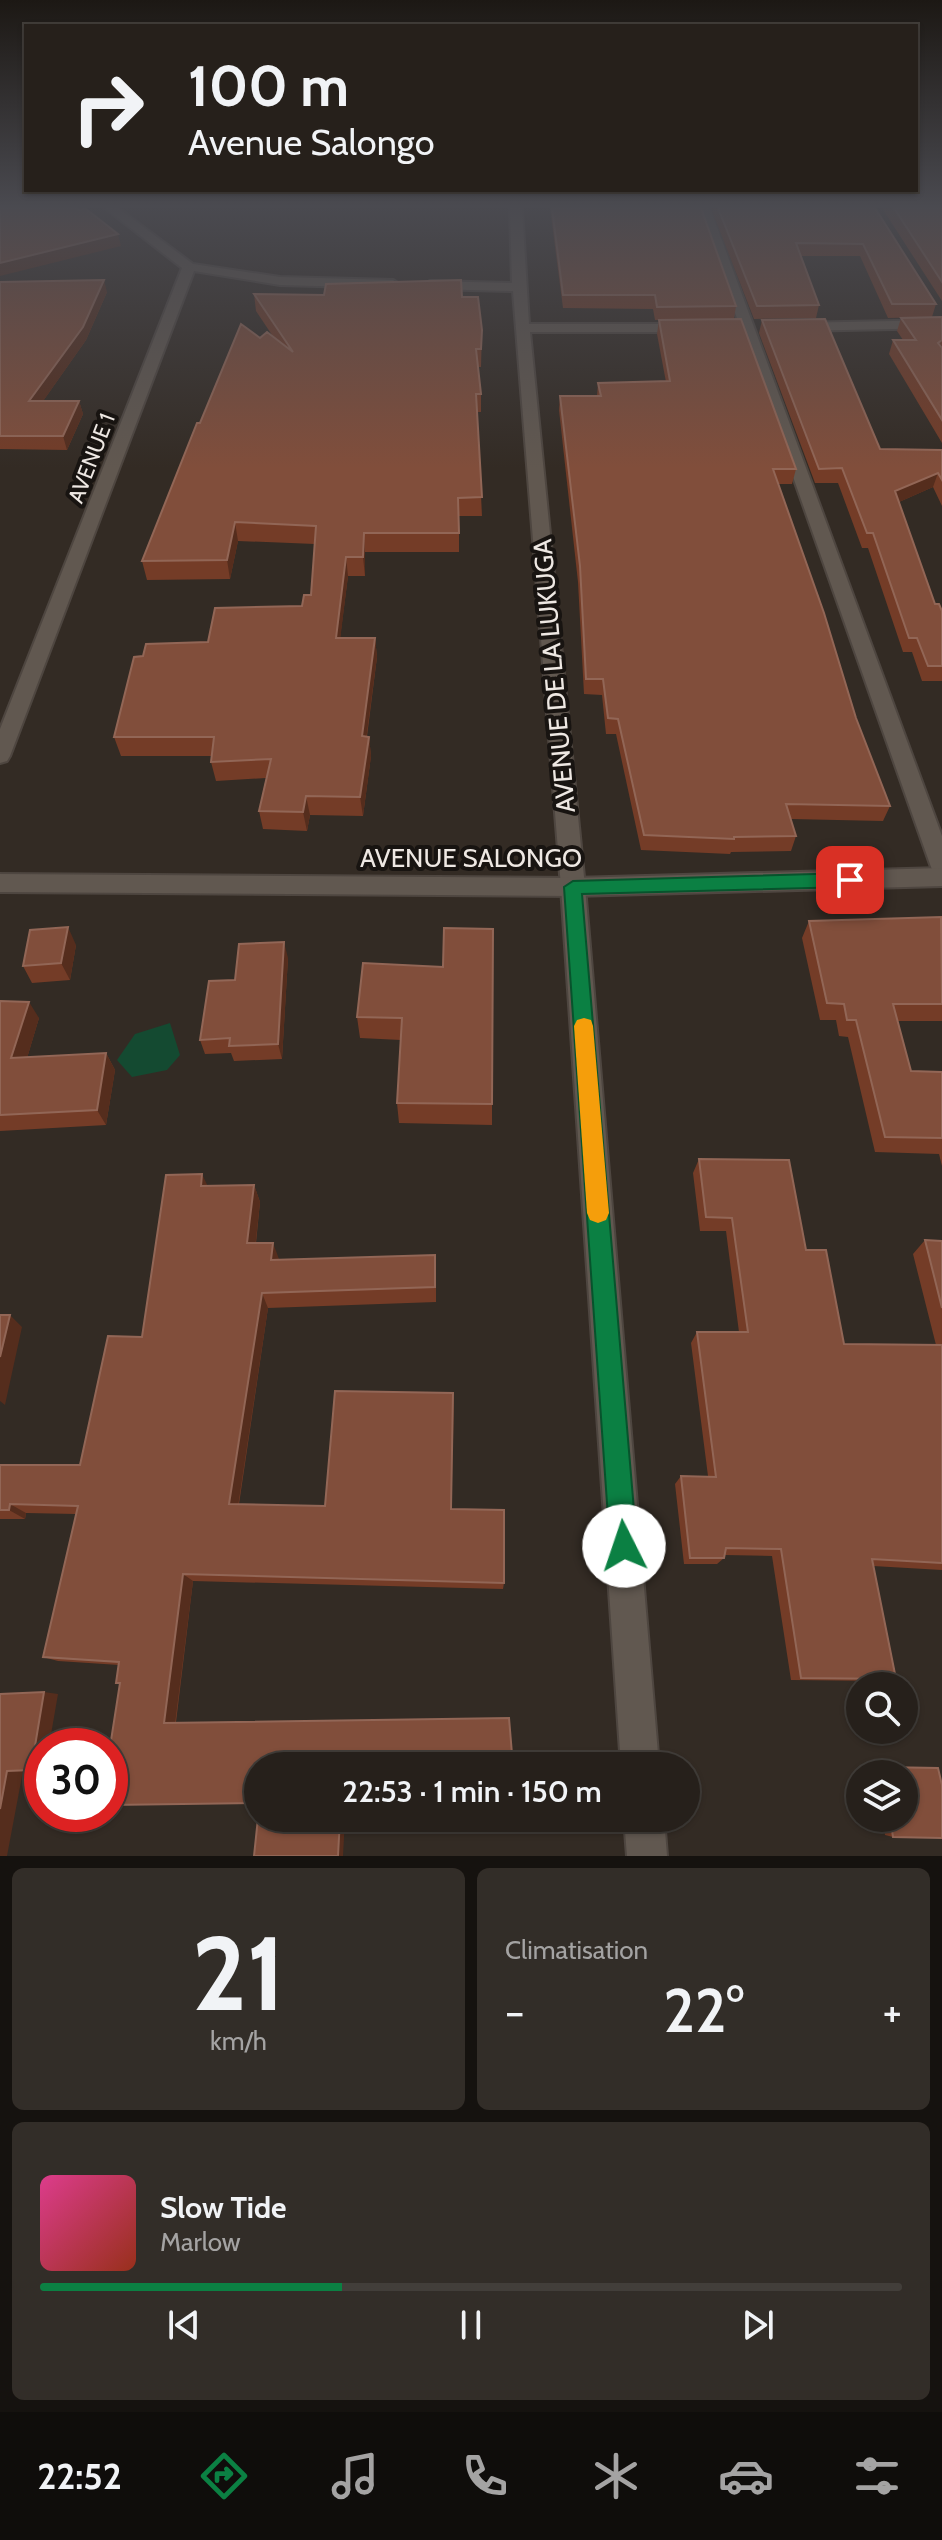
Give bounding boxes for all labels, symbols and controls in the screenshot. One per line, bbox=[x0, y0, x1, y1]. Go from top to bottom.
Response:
text: 100 m bbox=[188, 52, 349, 120]
icon: right bbox=[56, 56, 160, 160]
text: Avenue Salongo bbox=[188, 120, 435, 164]
street label: AVENUE 1 bbox=[62, 410, 121, 507]
street label: AVENUE DE LA LUKUGA bbox=[526, 538, 582, 814]
street label: AVENUE SALONGO bbox=[360, 842, 582, 874]
pin bbox=[816, 846, 884, 914]
icon: arrive bbox=[828, 858, 872, 902]
position arrow bbox=[582, 1504, 666, 1588]
map controls bbox=[846, 1672, 918, 1832]
button: search bbox=[846, 1672, 918, 1744]
speed limit sign: 30 bbox=[24, 1728, 128, 1832]
button: layers bbox=[846, 1760, 918, 1832]
text: 22:53 · 1 min · 150 m bbox=[342, 1773, 602, 1810]
text: 21 bbox=[192, 1910, 285, 2036]
text: Climatisation bbox=[505, 1934, 648, 1966]
text: 22° bbox=[663, 1974, 744, 2047]
text: − bbox=[505, 1985, 524, 2038]
text: + bbox=[883, 1985, 902, 2038]
text: km/h bbox=[210, 2025, 267, 2057]
text: Slow Tide bbox=[160, 2189, 287, 2226]
text: Marlow bbox=[160, 2226, 241, 2258]
icon: previous bbox=[162, 2303, 206, 2347]
icon: pause bbox=[449, 2303, 493, 2347]
icon: next bbox=[736, 2303, 780, 2347]
icon: directions bbox=[196, 2448, 252, 2504]
icon: music bbox=[327, 2448, 383, 2504]
icon: phone bbox=[457, 2448, 513, 2504]
icon: climate bbox=[588, 2448, 644, 2504]
icon: car bbox=[718, 2448, 774, 2504]
icon: filters bbox=[849, 2448, 905, 2504]
text: 22:52 bbox=[37, 2454, 122, 2498]

